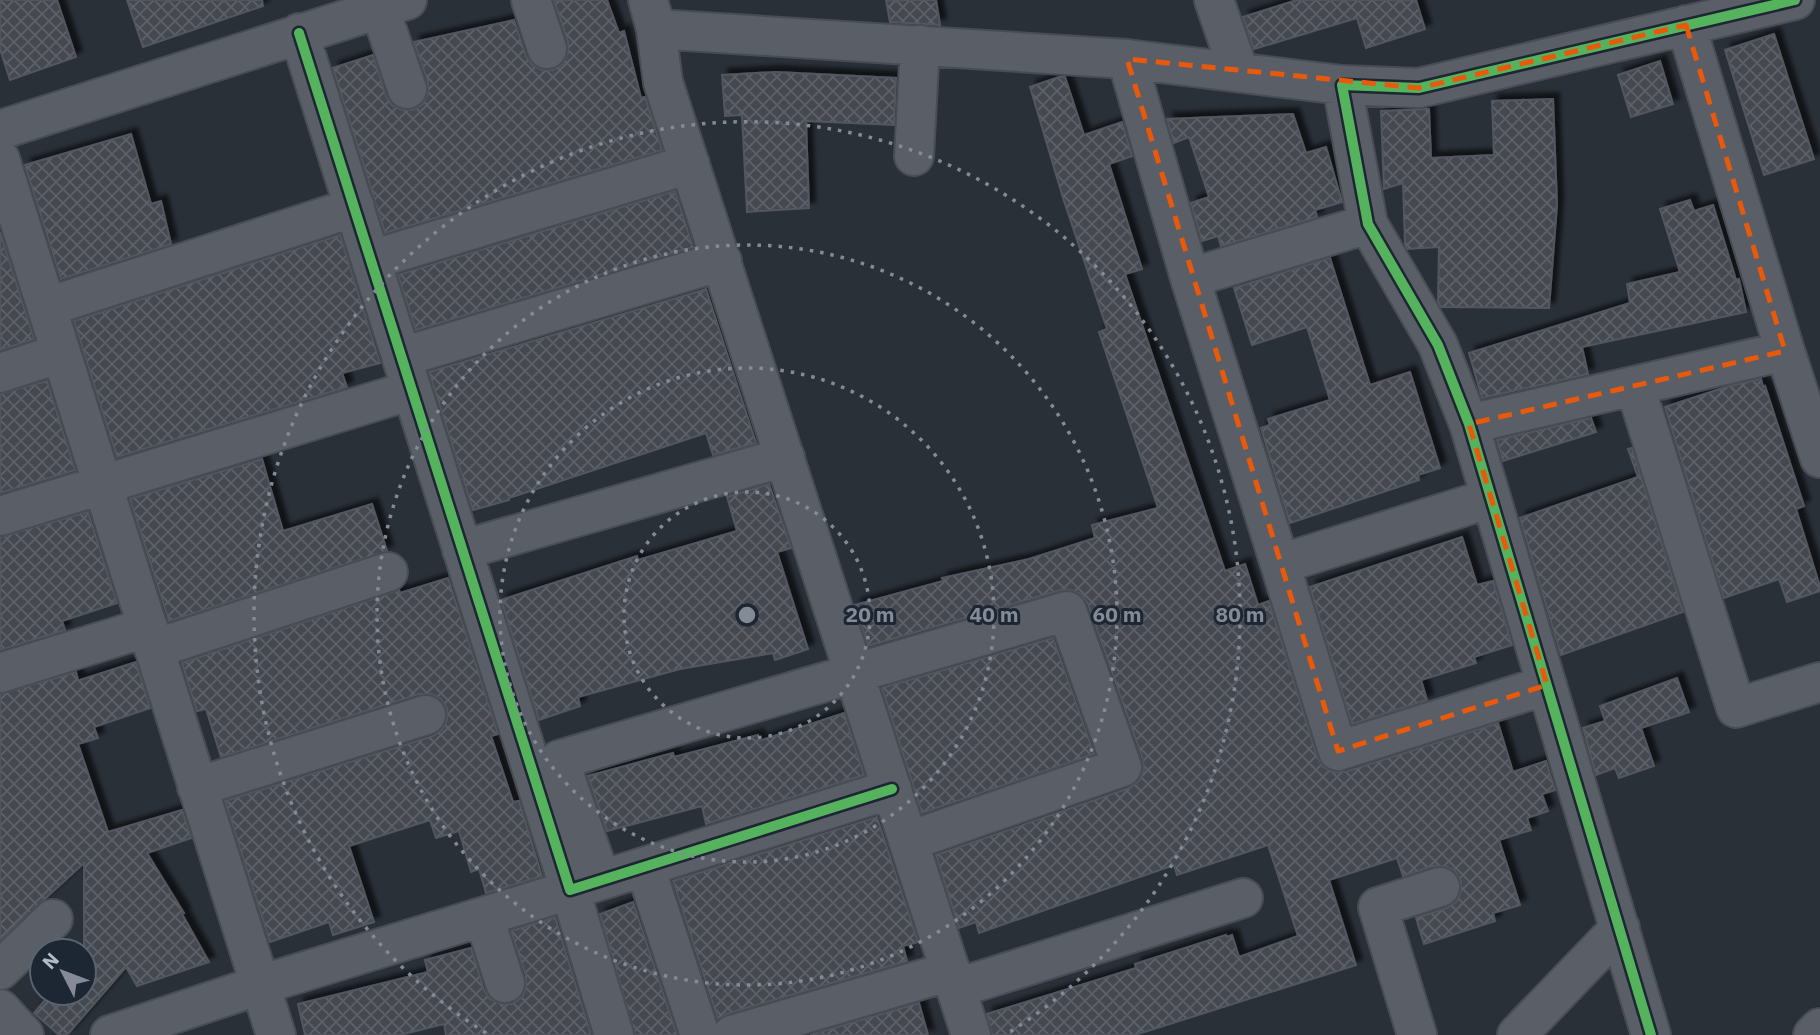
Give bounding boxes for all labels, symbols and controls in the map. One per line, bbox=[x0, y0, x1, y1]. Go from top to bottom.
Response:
text: 20 m bbox=[846, 600, 894, 628]
text: 40 m bbox=[970, 600, 1018, 628]
text: 60 m bbox=[1093, 600, 1141, 628]
text: 80 m bbox=[1216, 600, 1264, 628]
centre of rings bbox=[735, 603, 759, 627]
north arrow bbox=[28, 937, 98, 1007]
text: N bbox=[37, 947, 64, 974]

